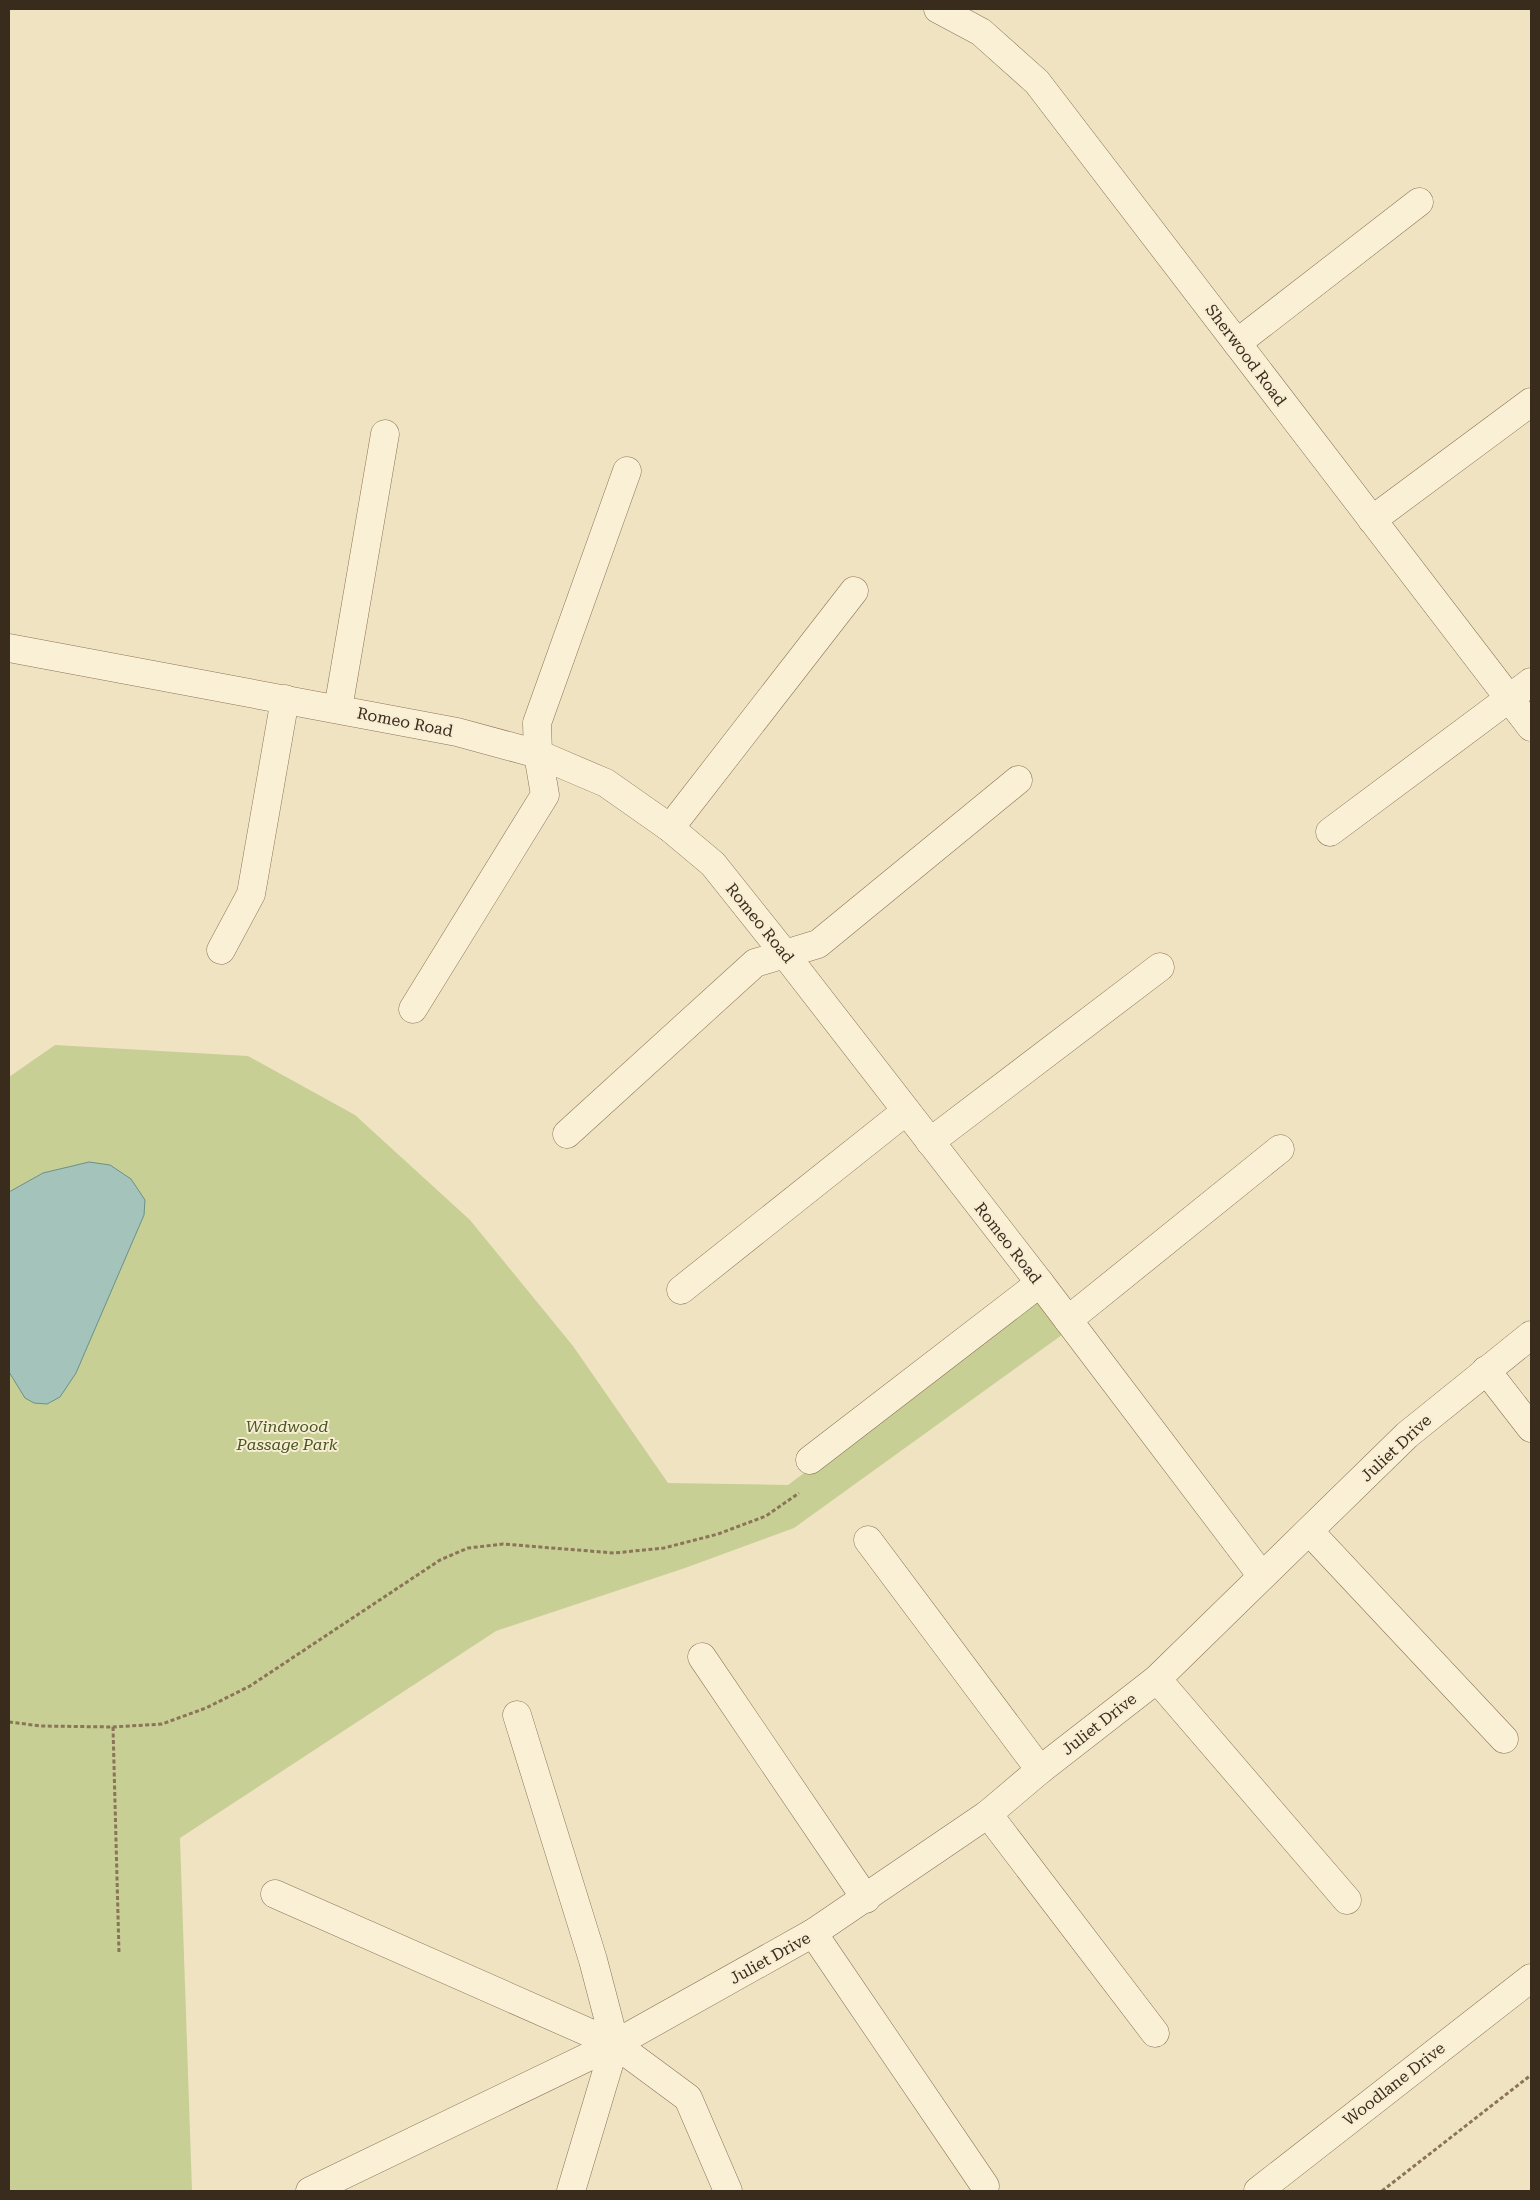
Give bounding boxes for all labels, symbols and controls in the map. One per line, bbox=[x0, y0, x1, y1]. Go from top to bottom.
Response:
street label: Sherwood Road bbox=[1202, 300, 1290, 410]
street label: Romeo Road bbox=[355, 703, 455, 741]
street label: Romeo Road bbox=[722, 879, 798, 967]
street label: Romeo Road bbox=[971, 1199, 1045, 1287]
street label: Juliet Drive bbox=[1357, 1410, 1435, 1485]
park label: Windwood Passage Park bbox=[236, 1417, 338, 1454]
street label: Juliet Drive bbox=[1058, 1689, 1140, 1759]
street label: Juliet Drive bbox=[726, 1928, 814, 1988]
street label: Woodlane Drive bbox=[1339, 2038, 1449, 2130]

